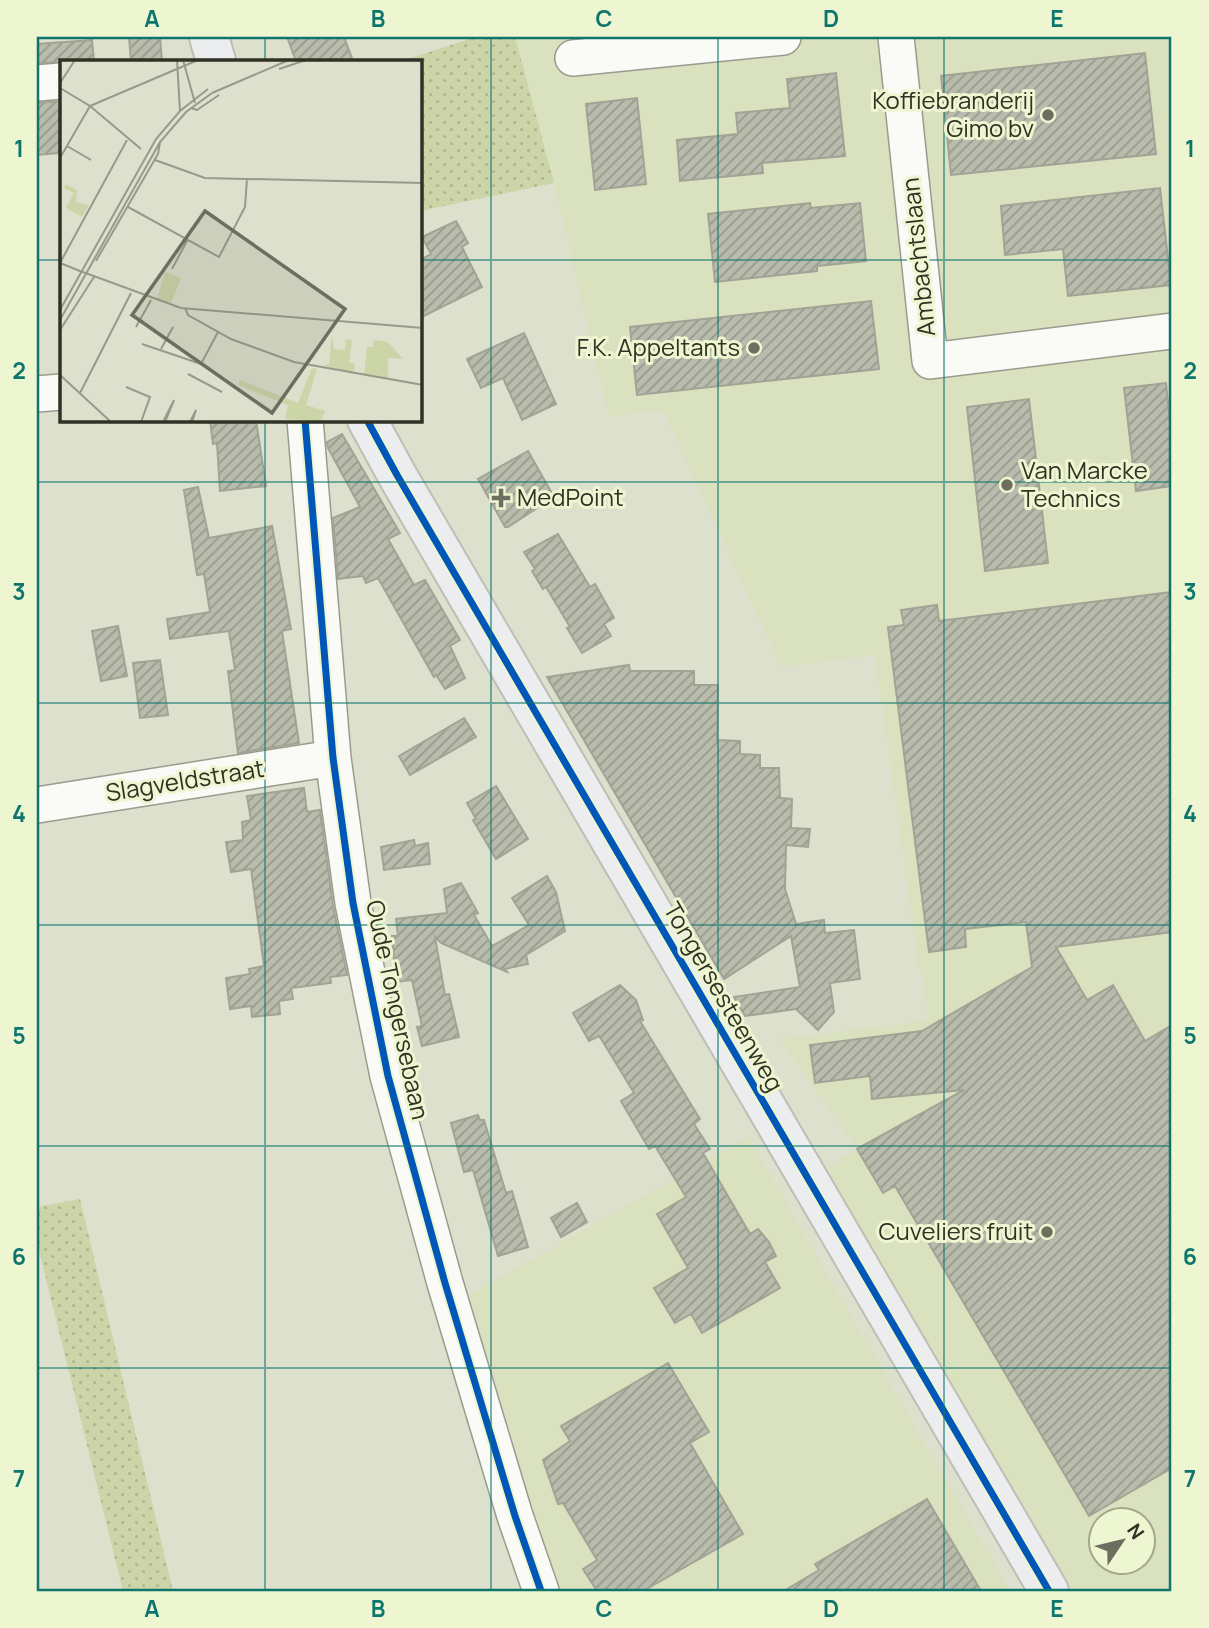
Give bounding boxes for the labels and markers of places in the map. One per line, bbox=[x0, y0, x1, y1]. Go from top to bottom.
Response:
place label: Koffiebranderij Gimo bv bbox=[872, 83, 1034, 144]
marker: Koffiebranderij Gimo bv bbox=[1040, 107, 1056, 123]
place label: F.K. Appeltants bbox=[577, 330, 740, 363]
marker: F.K. Appeltants bbox=[746, 340, 762, 356]
place label: Van Marcke Technics bbox=[1021, 453, 1148, 514]
marker: Van Marcke Technics bbox=[999, 477, 1015, 493]
place label: MedPoint bbox=[517, 480, 624, 513]
marker: MedPoint bbox=[491, 488, 511, 508]
place label: Cuveliers fruit bbox=[878, 1214, 1033, 1247]
marker: Cuveliers fruit bbox=[1039, 1224, 1055, 1240]

